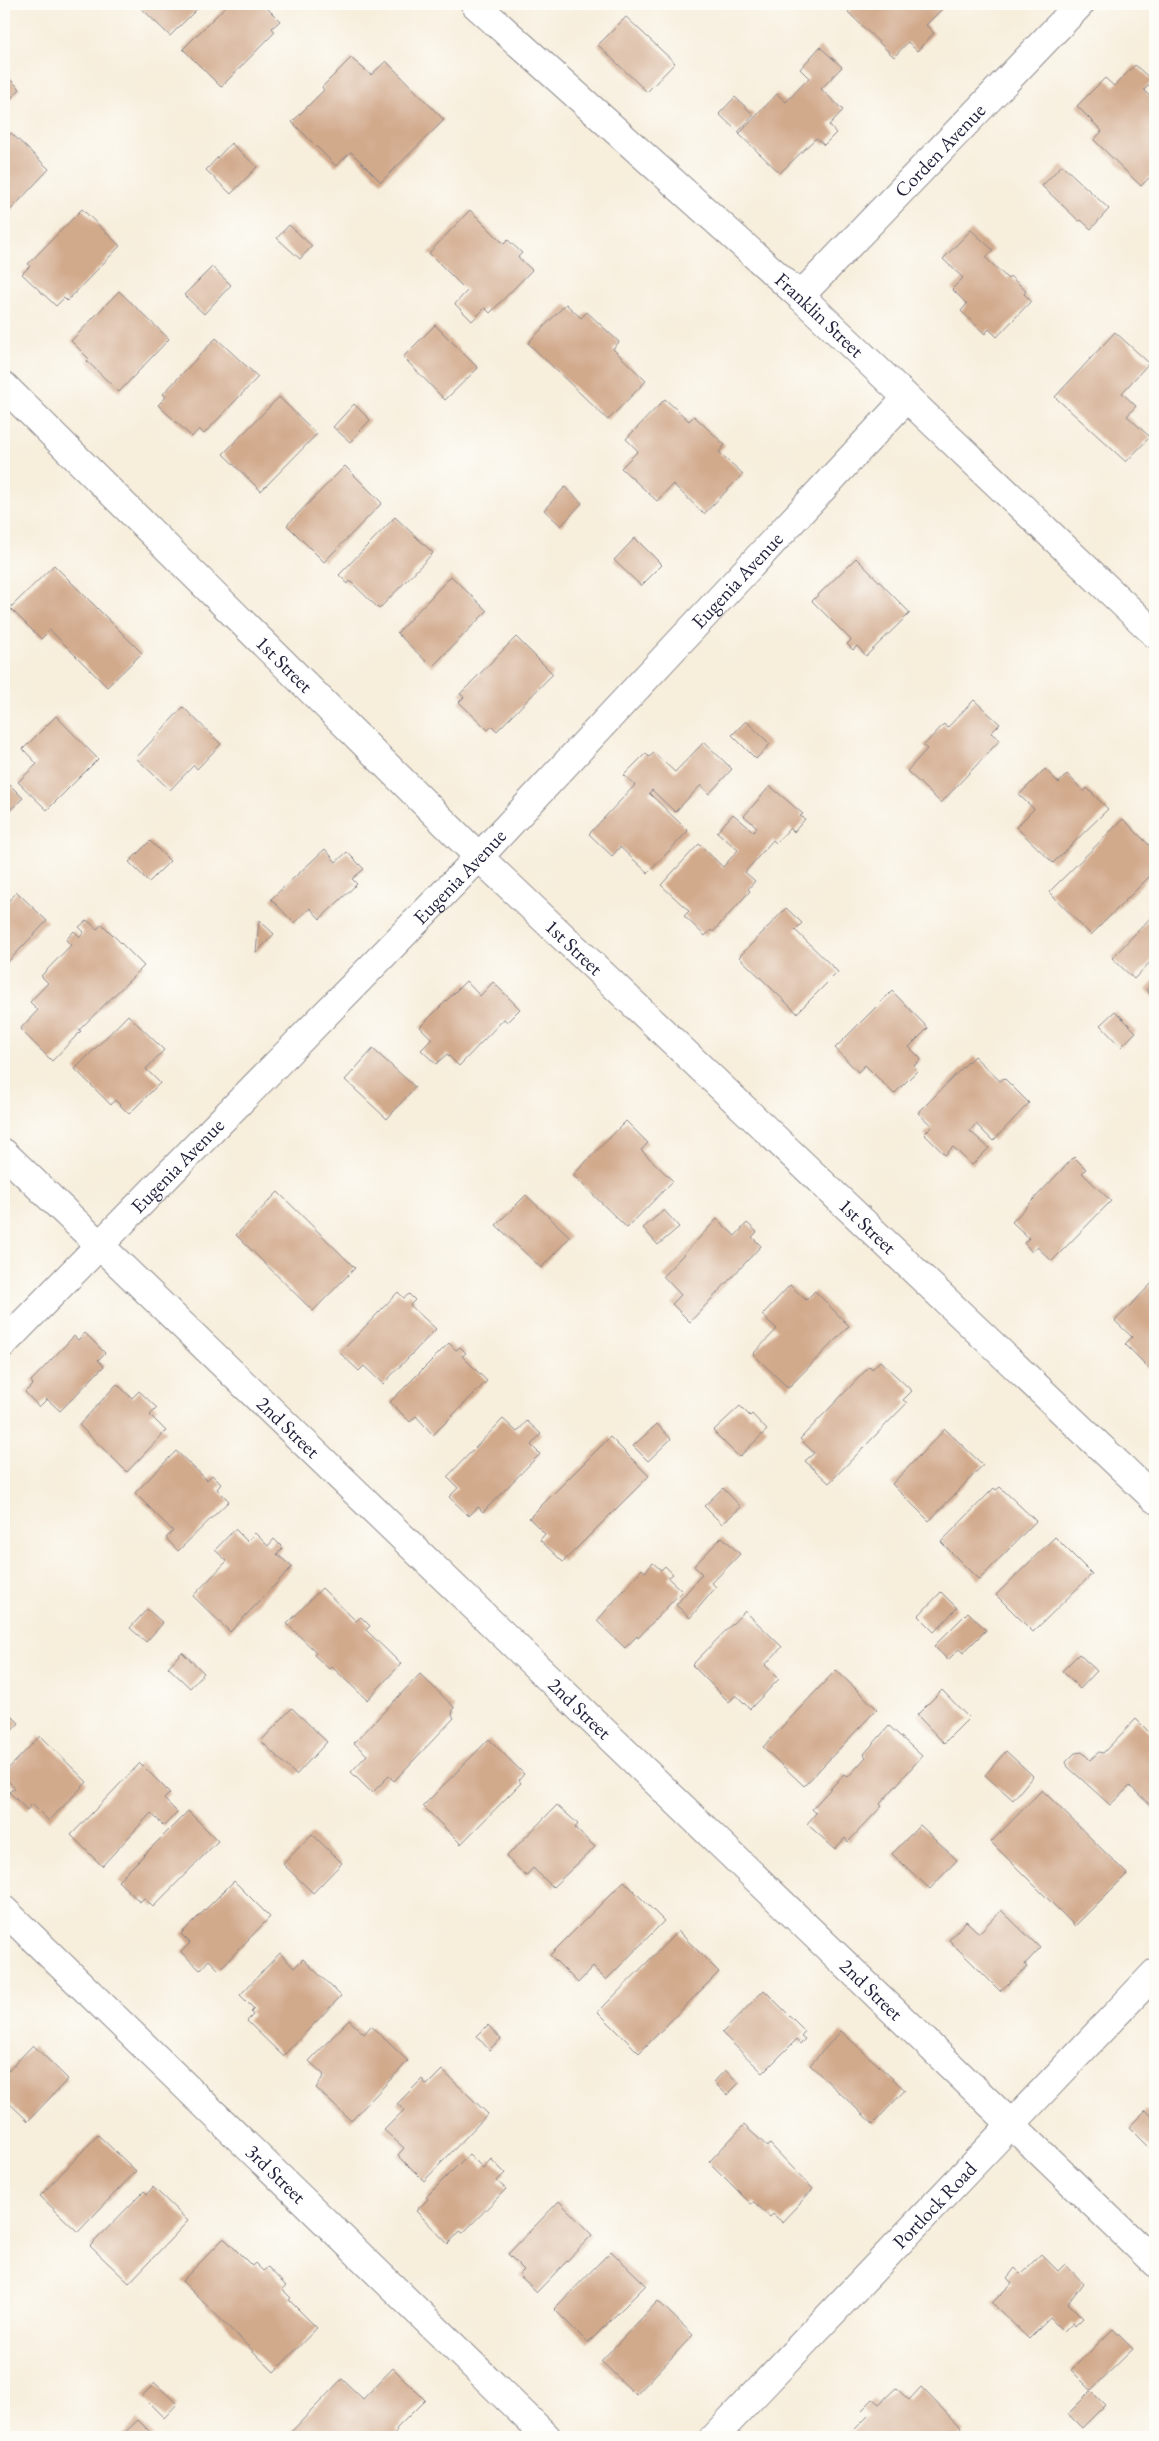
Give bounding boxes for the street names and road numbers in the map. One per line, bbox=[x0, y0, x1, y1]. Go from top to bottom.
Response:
street label: Corden Avenue bbox=[889, 97, 991, 203]
street label: Franklin Street bbox=[769, 267, 870, 364]
street label: Eugenia Avenue bbox=[686, 526, 789, 634]
street label: 1st Street bbox=[250, 630, 319, 699]
street label: Eugenia Avenue bbox=[407, 823, 512, 930]
street label: 1st Street bbox=[540, 914, 609, 981]
street label: Eugenia Avenue bbox=[125, 1112, 230, 1219]
street label: 1st Street bbox=[833, 1193, 903, 1260]
street label: 2nd Street bbox=[251, 1391, 326, 1464]
street label: 2nd Street bbox=[543, 1672, 618, 1745]
street label: 2nd Street bbox=[834, 1953, 909, 2027]
street label: 3rd Street bbox=[240, 2139, 312, 2210]
street label: Portlock Road bbox=[887, 2155, 983, 2254]

